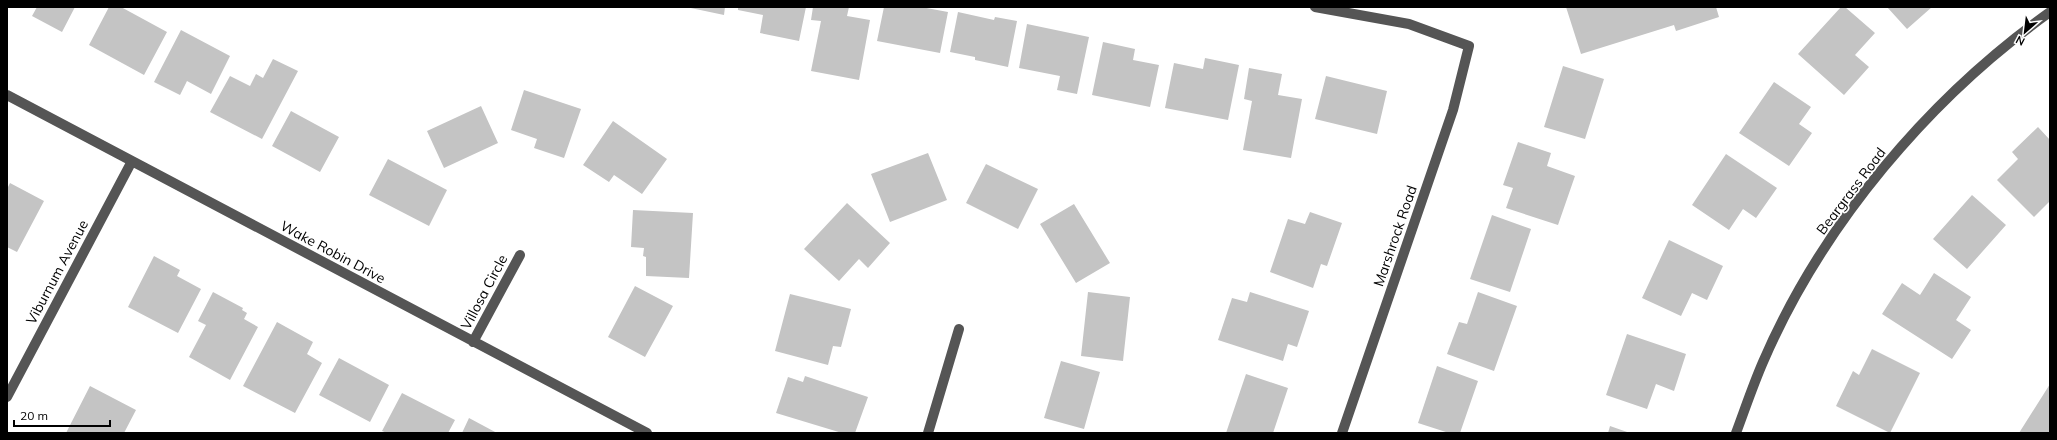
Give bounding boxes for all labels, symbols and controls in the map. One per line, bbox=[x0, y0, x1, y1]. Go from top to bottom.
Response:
north arrow bbox=[2005, 12, 2045, 52]
text: N bbox=[2013, 33, 2027, 49]
street label: Beargrass Road bbox=[1812, 144, 1890, 238]
street label: Marshrock Road bbox=[1369, 183, 1421, 289]
street label: Viburnum Avenue bbox=[22, 217, 92, 327]
street label: Wake Robin Drive bbox=[277, 217, 389, 287]
street label: Villosa Circle bbox=[457, 251, 511, 333]
scale bar bbox=[14, 402, 110, 428]
text: 20 m bbox=[20, 408, 48, 423]

